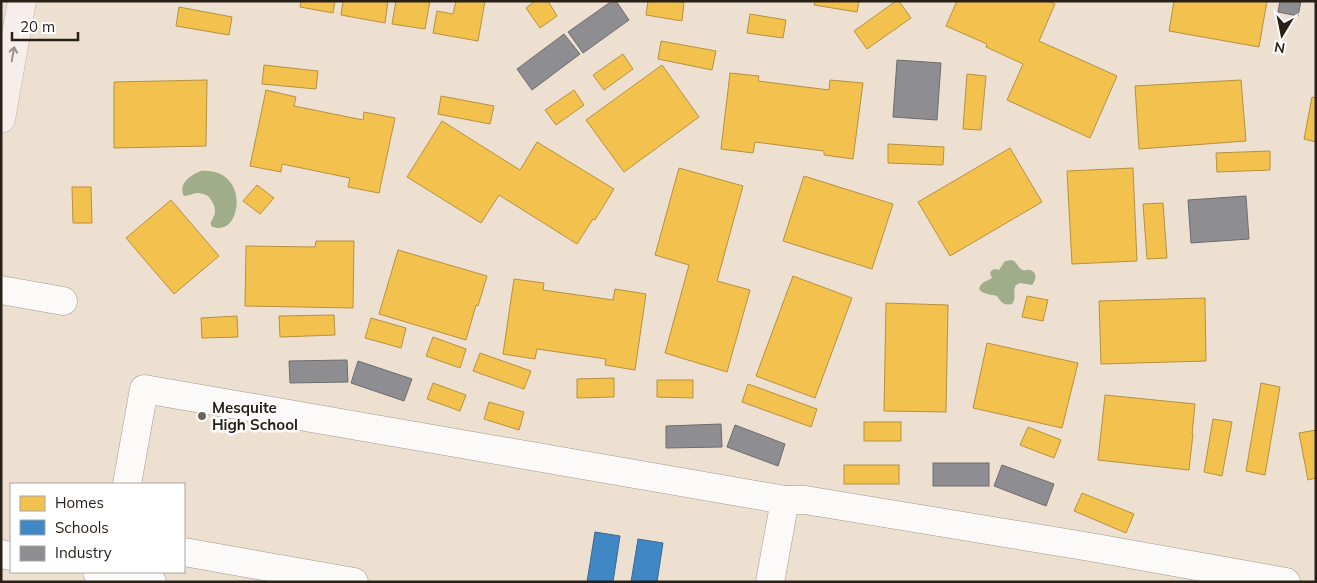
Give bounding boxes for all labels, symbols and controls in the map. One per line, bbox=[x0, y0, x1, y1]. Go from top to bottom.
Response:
scale bar bbox=[12, 10, 79, 42]
north arrow bbox=[1257, 10, 1307, 60]
text: 20 m bbox=[20, 17, 55, 36]
text: N bbox=[1273, 38, 1287, 58]
one-way arrow bbox=[8, 46, 18, 62]
place label: Mesquite High School bbox=[212, 398, 298, 434]
marker: Mesquite High School bbox=[196, 410, 208, 422]
legend bbox=[10, 483, 185, 573]
text: Homes bbox=[55, 493, 104, 512]
text: Schools bbox=[55, 518, 109, 537]
text: Industry bbox=[55, 543, 112, 562]

